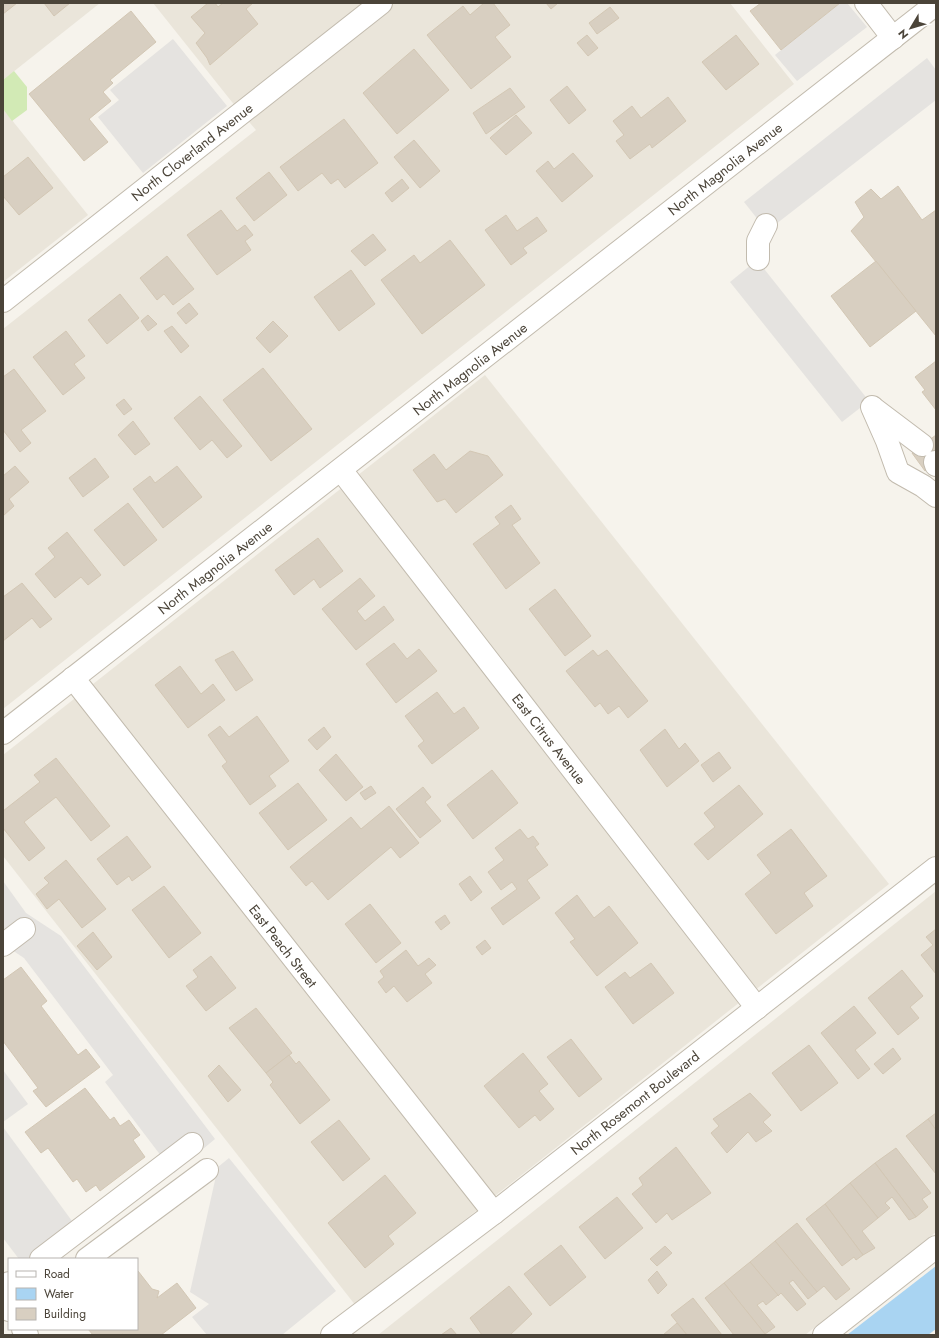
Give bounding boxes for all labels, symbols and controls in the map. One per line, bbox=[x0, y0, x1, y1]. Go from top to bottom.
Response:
north arrow bbox=[891, 8, 931, 48]
text: N bbox=[894, 26, 912, 43]
street label: North Cloverland Avenue bbox=[127, 98, 257, 206]
street label: North Magnolia Avenue bbox=[663, 118, 787, 220]
street label: North Magnolia Avenue bbox=[408, 318, 532, 420]
street label: North Magnolia Avenue bbox=[153, 517, 277, 619]
street label: East Citrus Avenue bbox=[507, 690, 591, 788]
street label: East Peach Street bbox=[244, 900, 322, 992]
street label: North Rosemont Boulevard bbox=[566, 1046, 704, 1160]
legend bbox=[8, 1258, 138, 1330]
text: Road bbox=[44, 1265, 70, 1283]
text: Water bbox=[44, 1285, 75, 1303]
text: Building bbox=[44, 1305, 86, 1323]

